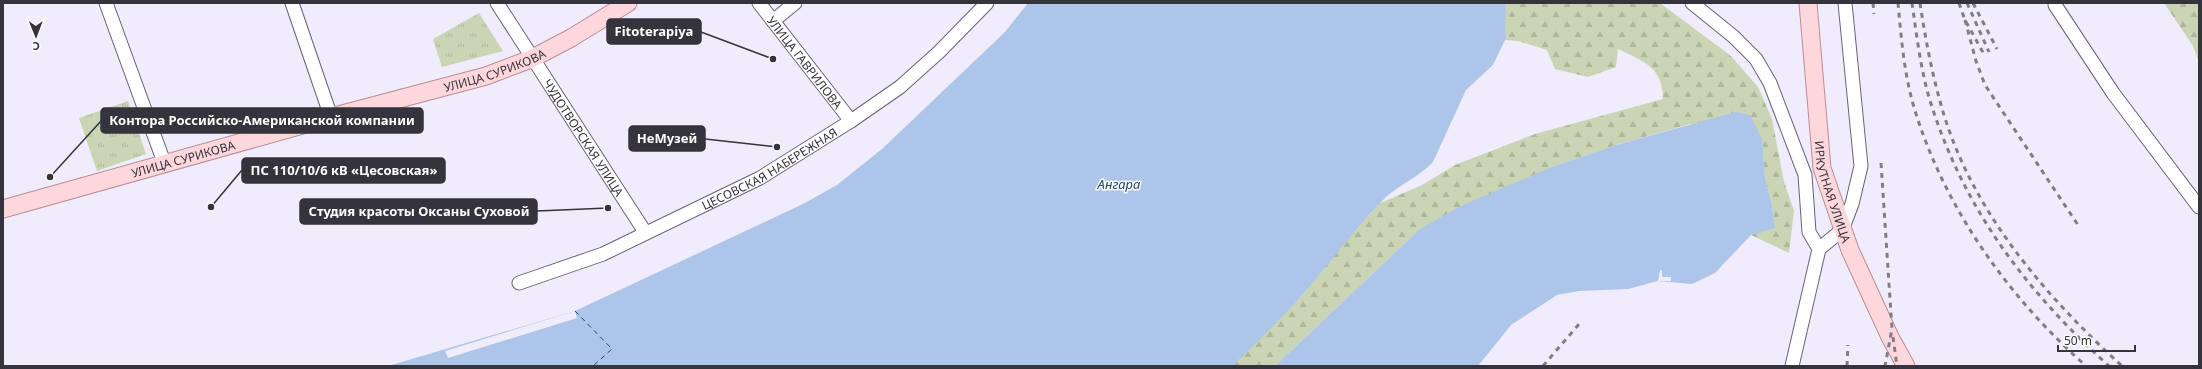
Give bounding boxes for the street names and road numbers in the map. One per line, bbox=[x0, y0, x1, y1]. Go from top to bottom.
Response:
street label: УЛИЦА ГАВРИЛОВА bbox=[764, 12, 847, 112]
street label: УЛИЦА СУРИКОВА bbox=[442, 44, 549, 95]
street label: ЧУДОТВОРСКАЯ УЛИЦА bbox=[540, 75, 628, 200]
street label: ЦЕСОВСКАЯ НАБЕРЕЖНАЯ bbox=[699, 123, 840, 214]
street label: УЛИЦА СУРИКОВА bbox=[129, 136, 237, 181]
street label: ИРКУТНАЯ УЛИЦА bbox=[1811, 140, 1855, 245]

